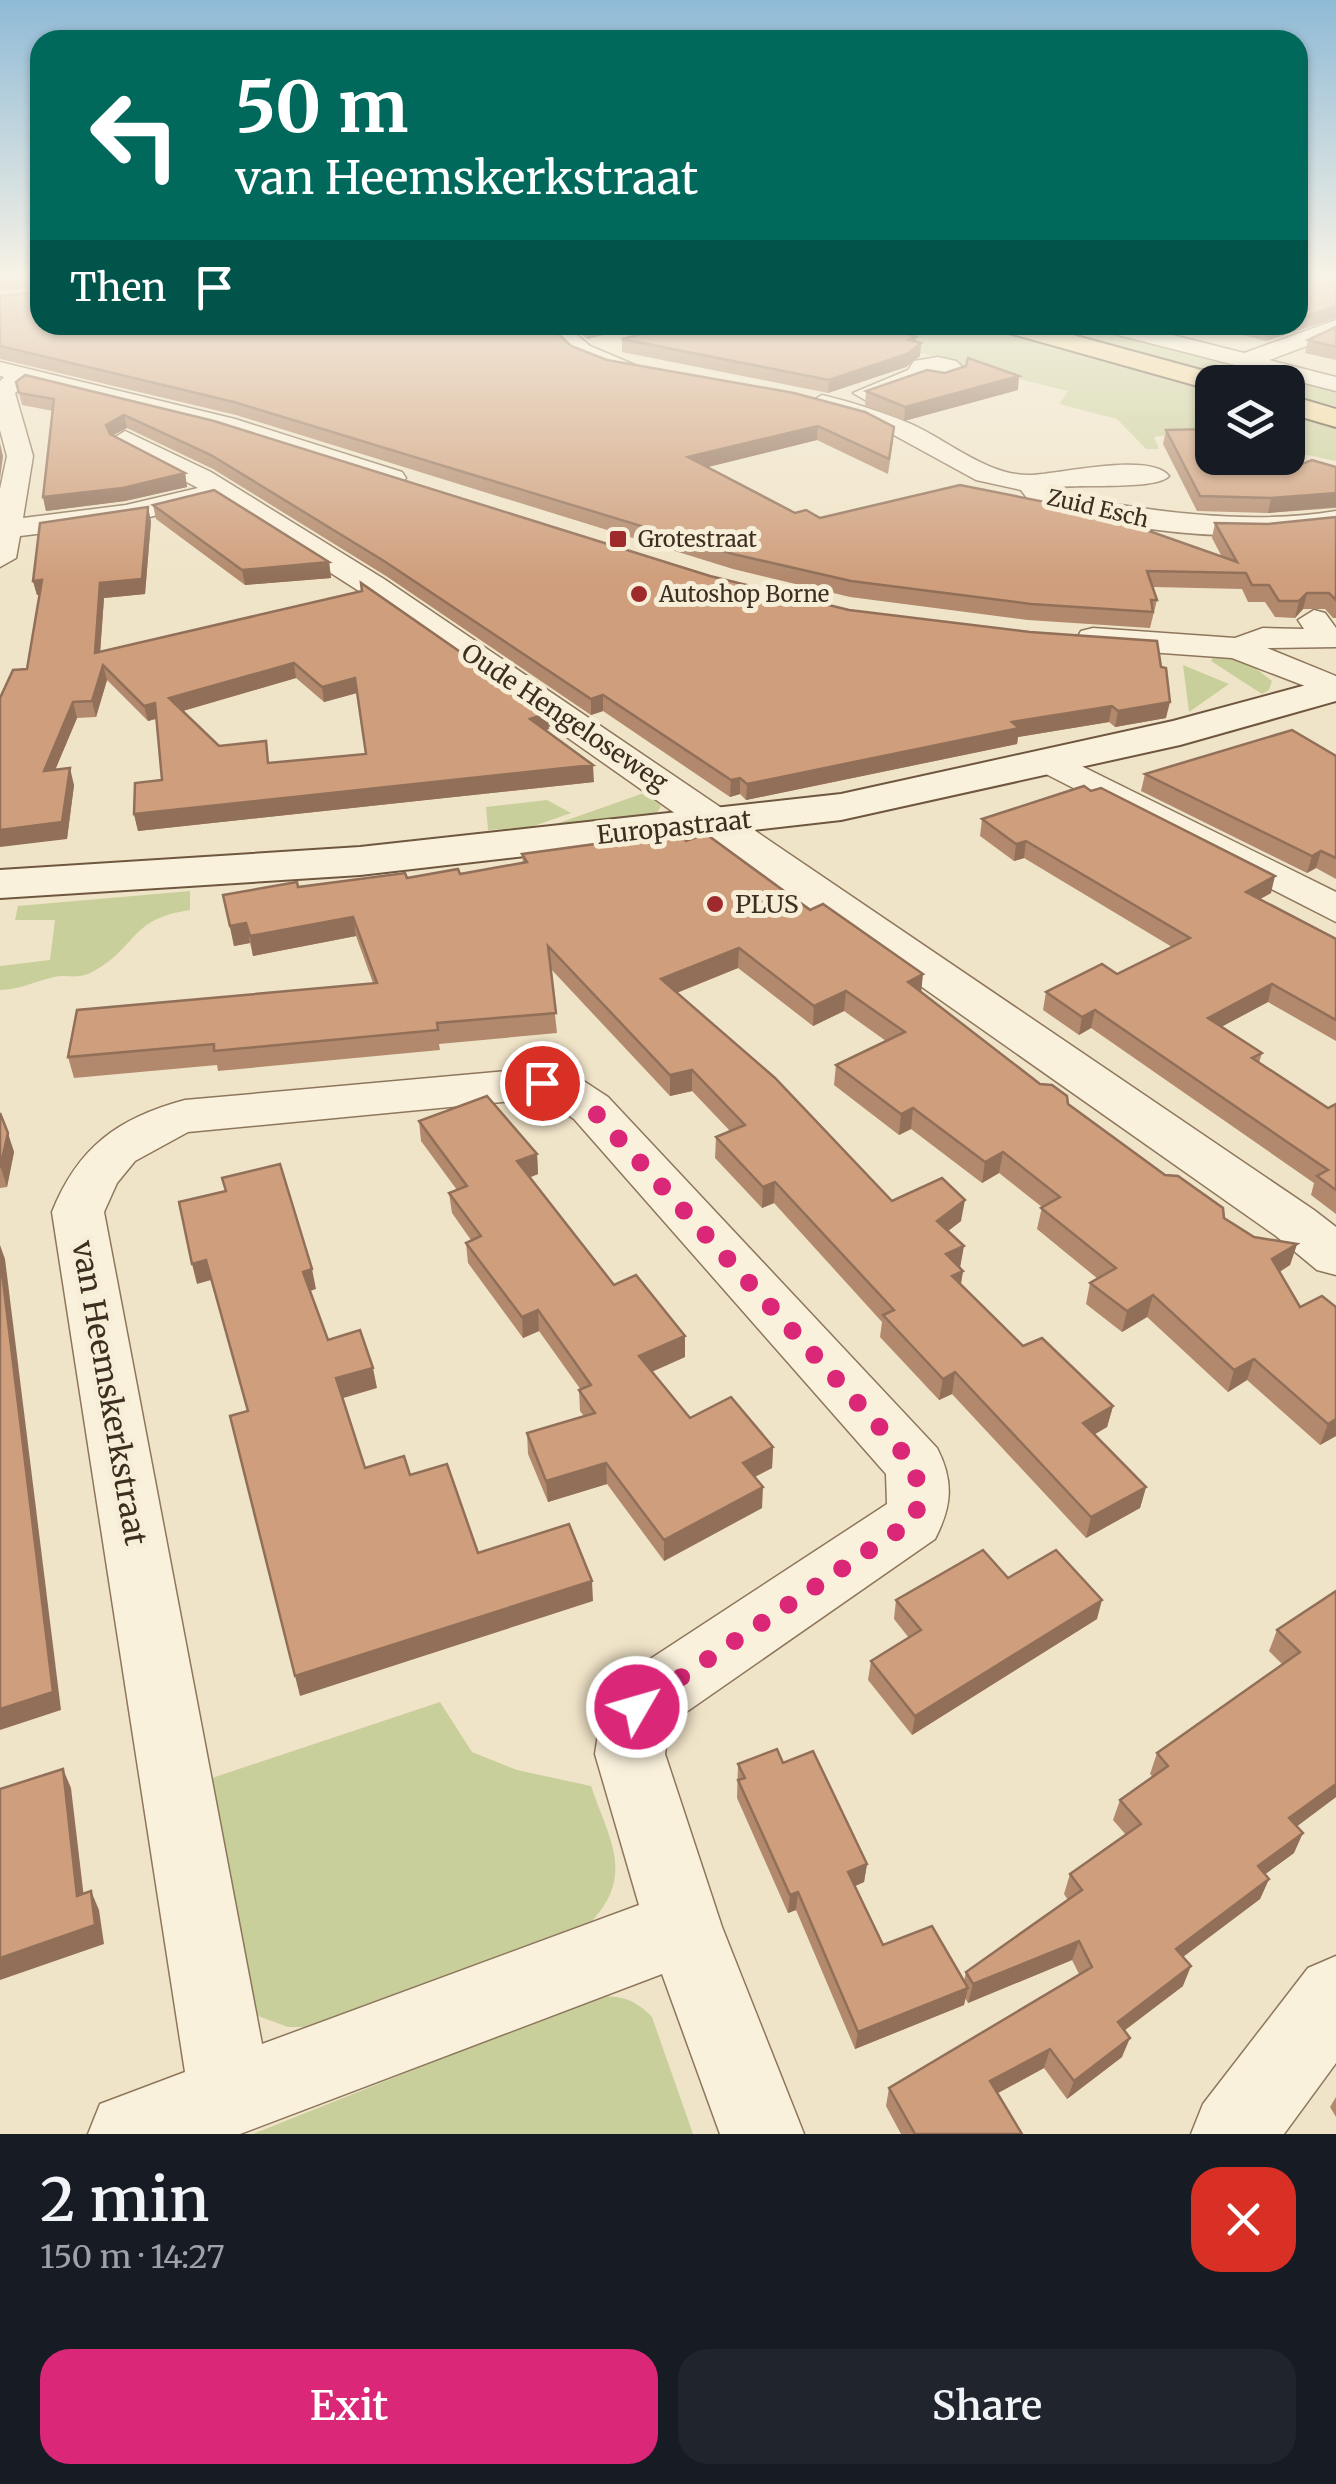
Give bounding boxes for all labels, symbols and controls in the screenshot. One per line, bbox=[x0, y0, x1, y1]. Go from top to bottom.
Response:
text: 50 m bbox=[235, 63, 408, 151]
icon: left bbox=[70, 70, 200, 200]
text: van Heemskerkstraat bbox=[235, 150, 698, 206]
icon: arrive bbox=[187, 260, 242, 315]
text: Then bbox=[70, 264, 167, 311]
map controls bbox=[1195, 365, 1305, 475]
button: layers bbox=[1195, 365, 1305, 475]
street label: Zuid Esch bbox=[1044, 483, 1152, 533]
place label: Grotestraat bbox=[638, 525, 757, 553]
marker: Grotestraat bbox=[607, 528, 629, 550]
place label: Autoshop Borne bbox=[658, 580, 829, 608]
marker: Autoshop Borne bbox=[628, 583, 650, 605]
street label: Oude Hengeloseweg bbox=[456, 636, 674, 798]
street label: Europastraat bbox=[595, 803, 753, 851]
place label: PLUS bbox=[735, 888, 799, 920]
marker: PLUS bbox=[704, 893, 726, 915]
pin bbox=[500, 1041, 585, 1126]
icon: arrive bbox=[515, 1056, 570, 1111]
street label: van Heemskerkstraat bbox=[64, 1236, 156, 1549]
position arrow bbox=[585, 1655, 689, 1759]
text: 2 min bbox=[40, 2162, 209, 2237]
button: close bbox=[1191, 2167, 1296, 2272]
text: 150 m · 14:27 bbox=[40, 2237, 225, 2277]
button: Exit bbox=[40, 2349, 658, 2464]
button: Share bbox=[678, 2349, 1296, 2464]

